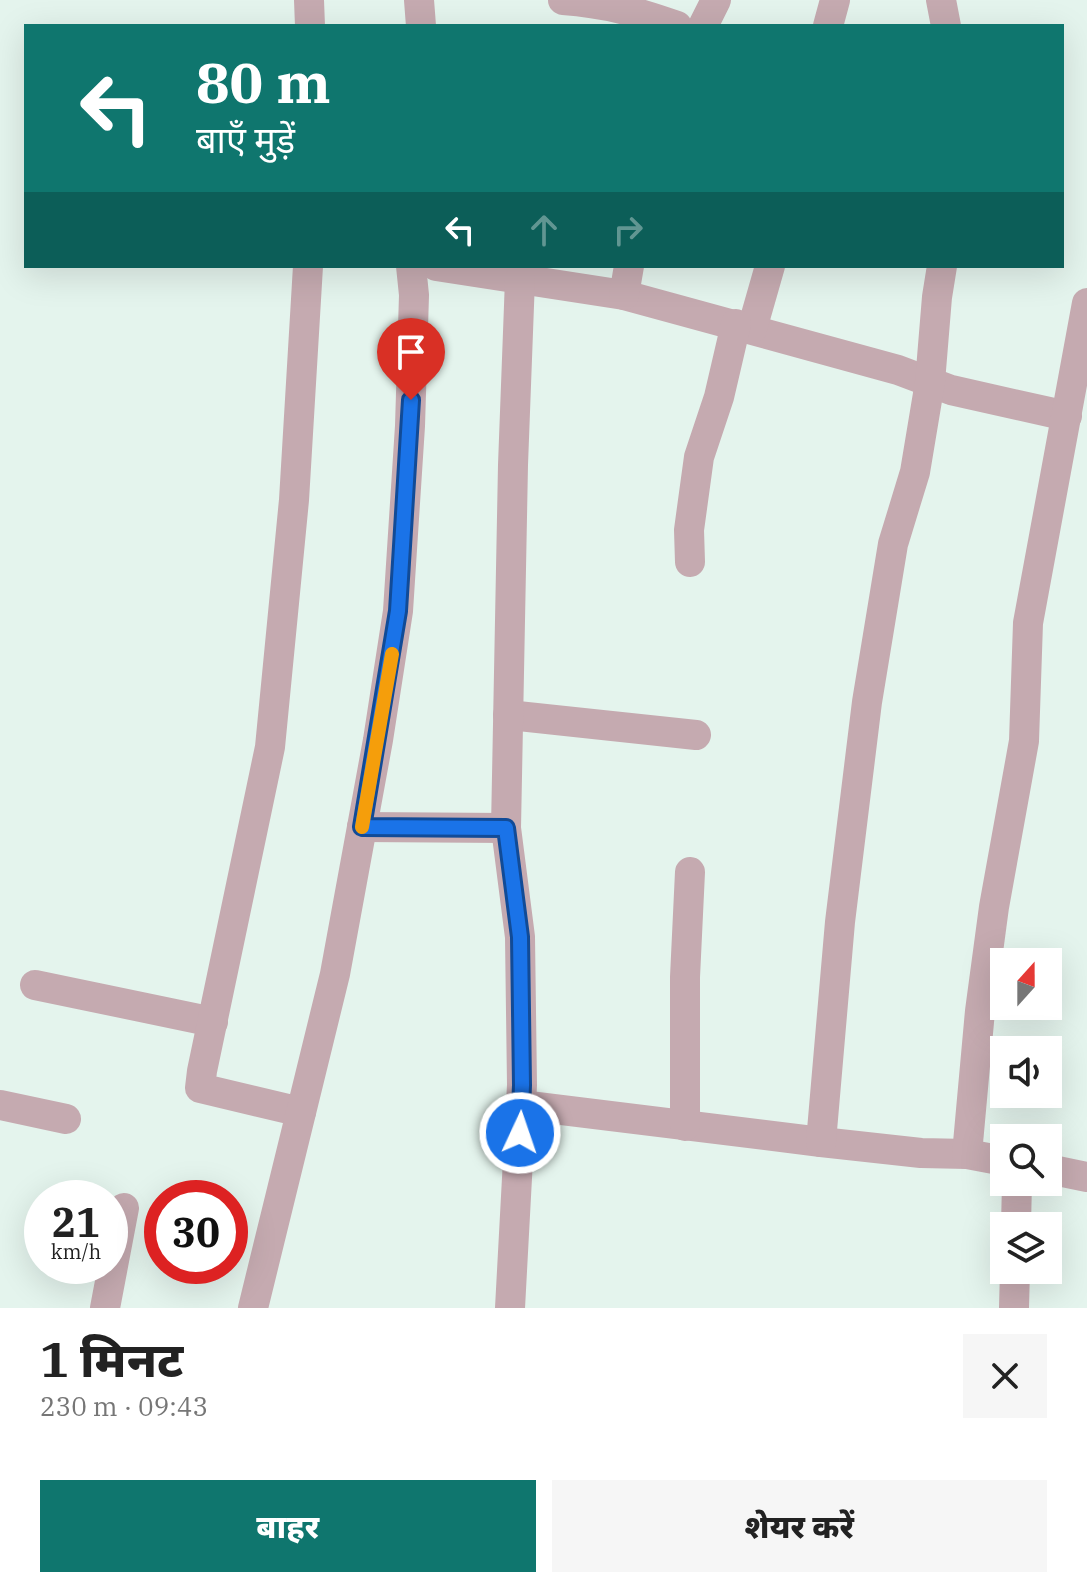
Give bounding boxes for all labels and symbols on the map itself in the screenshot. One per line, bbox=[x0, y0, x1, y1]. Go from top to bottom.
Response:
pin bbox=[377, 318, 445, 400]
north arrow bbox=[990, 948, 1062, 1020]
position arrow bbox=[478, 1091, 562, 1175]
speed limit sign: 30 bbox=[144, 1180, 248, 1284]

